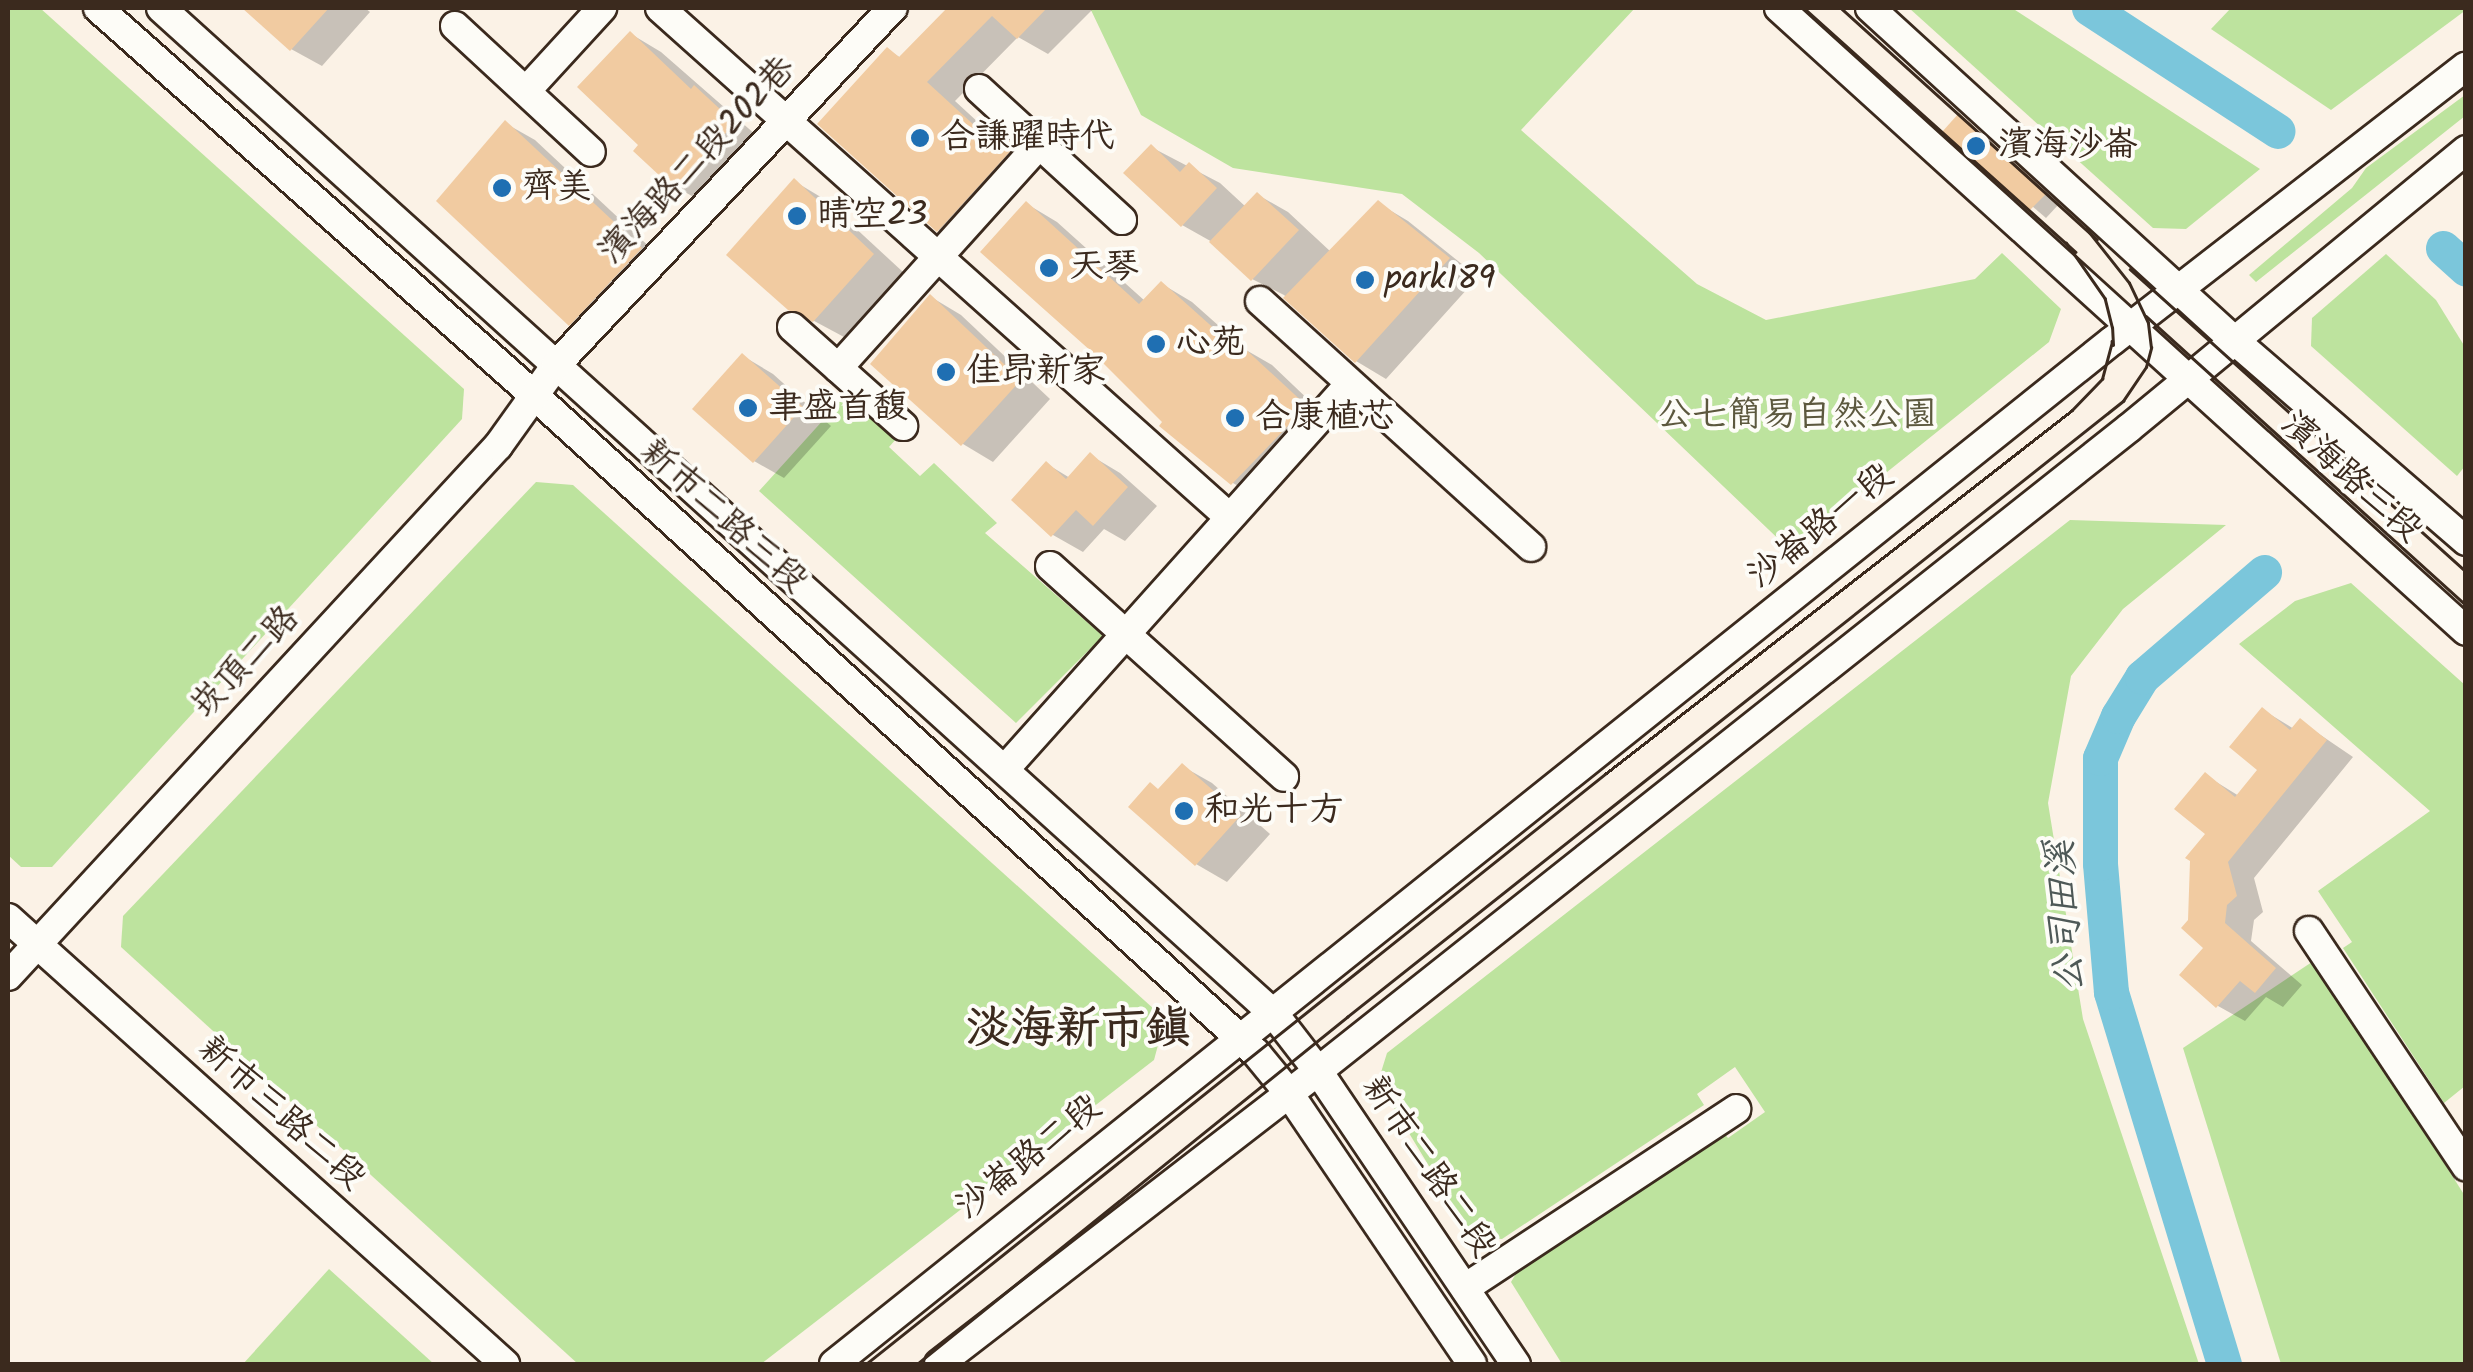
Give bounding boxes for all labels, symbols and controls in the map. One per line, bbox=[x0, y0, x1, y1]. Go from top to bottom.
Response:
street label: 濱海路二段202巷 bbox=[591, 49, 805, 273]
place label: 合謙躍時代 bbox=[940, 117, 1115, 159]
place label: 濱海沙崙 bbox=[1998, 125, 2138, 167]
marker: 合謙躍時代 bbox=[909, 127, 931, 149]
marker: 濱海沙崙 bbox=[1963, 133, 1989, 159]
place label: 齊美 bbox=[522, 167, 592, 209]
marker: 齊美 bbox=[491, 177, 513, 199]
place label: 晴空23 bbox=[817, 195, 927, 237]
marker: 晴空23 bbox=[786, 205, 808, 227]
place label: 天琴 bbox=[1069, 247, 1139, 289]
marker: 天琴 bbox=[1038, 257, 1060, 279]
place label: park189 bbox=[1385, 259, 1495, 301]
marker: park189 bbox=[1354, 269, 1376, 291]
place label: 心苑 bbox=[1176, 323, 1246, 365]
marker: 心苑 bbox=[1145, 333, 1167, 355]
place label: 佳昂新家 bbox=[966, 351, 1106, 393]
marker: 佳昂新家 bbox=[935, 361, 957, 383]
place label: 聿盛首馥 bbox=[768, 387, 908, 429]
park label: 公七簡易自然公園 bbox=[1657, 395, 1937, 437]
marker: 聿盛首馥 bbox=[737, 397, 759, 419]
place label: 合康植芯 bbox=[1255, 397, 1395, 439]
street label: 濱海路三段 bbox=[2272, 404, 2430, 552]
marker: 合康植芯 bbox=[1224, 407, 1246, 429]
street label: 新市二路三段 bbox=[631, 431, 815, 603]
street label: 沙崙路一段 bbox=[1740, 456, 1902, 598]
street label: 崁頂二路 bbox=[183, 597, 309, 729]
place label: 和光十方 bbox=[1204, 790, 1344, 832]
marker: 和光十方 bbox=[1173, 800, 1195, 822]
water label: 公司田溪 bbox=[2039, 839, 2095, 993]
district label: 淡海新市鎮 bbox=[966, 1004, 1190, 1058]
street label: 新市三路二段 bbox=[189, 1028, 373, 1200]
street label: 新市二路二段 bbox=[1352, 1068, 1504, 1266]
street label: 沙崙路二段 bbox=[948, 1087, 1110, 1229]

